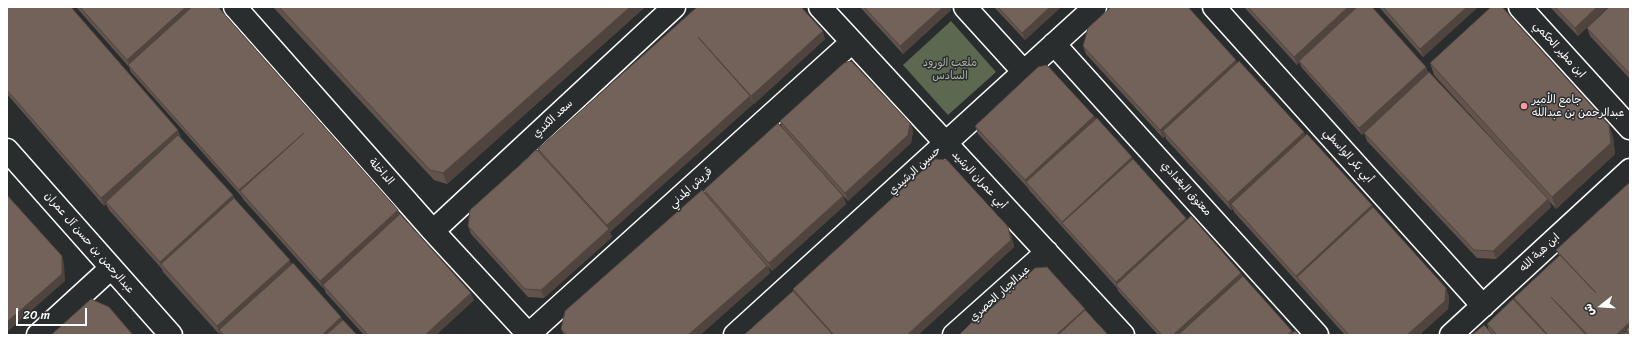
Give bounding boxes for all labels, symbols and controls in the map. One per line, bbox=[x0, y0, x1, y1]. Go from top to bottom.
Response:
street label: ابن مطير الحكمي bbox=[1530, 19, 1588, 81]
park label: ملعب الورود السادس bbox=[923, 56, 977, 82]
place label: جامع الأمير عبدالرحمن بن عبدالله bbox=[1532, 93, 1624, 119]
street label: سعد الكندي bbox=[530, 97, 576, 141]
marker: جامع الأمير عبدالرحمن بن عبدالله bbox=[1519, 101, 1529, 111]
street label: أبي بكر الواسطي bbox=[1320, 126, 1376, 186]
street label: حسين الرشيدي bbox=[886, 144, 944, 198]
street label: أبي عمران الرشيد bbox=[949, 148, 1009, 212]
street label: الداخلة bbox=[366, 156, 396, 188]
street label: معتوق البغدادي bbox=[1158, 159, 1214, 219]
street label: قريش المدني bbox=[666, 165, 716, 211]
street label: عبدالرحمن بن حسن آل عمران bbox=[41, 190, 137, 296]
street label: ابن هبة الله bbox=[1517, 231, 1563, 275]
street label: عبدالجبار الحصري bbox=[967, 263, 1033, 325]
north arrow bbox=[1581, 286, 1621, 326]
scale bar bbox=[18, 300, 89, 326]
text: ش bbox=[1578, 301, 1600, 318]
text: 20 m bbox=[23, 304, 50, 326]

